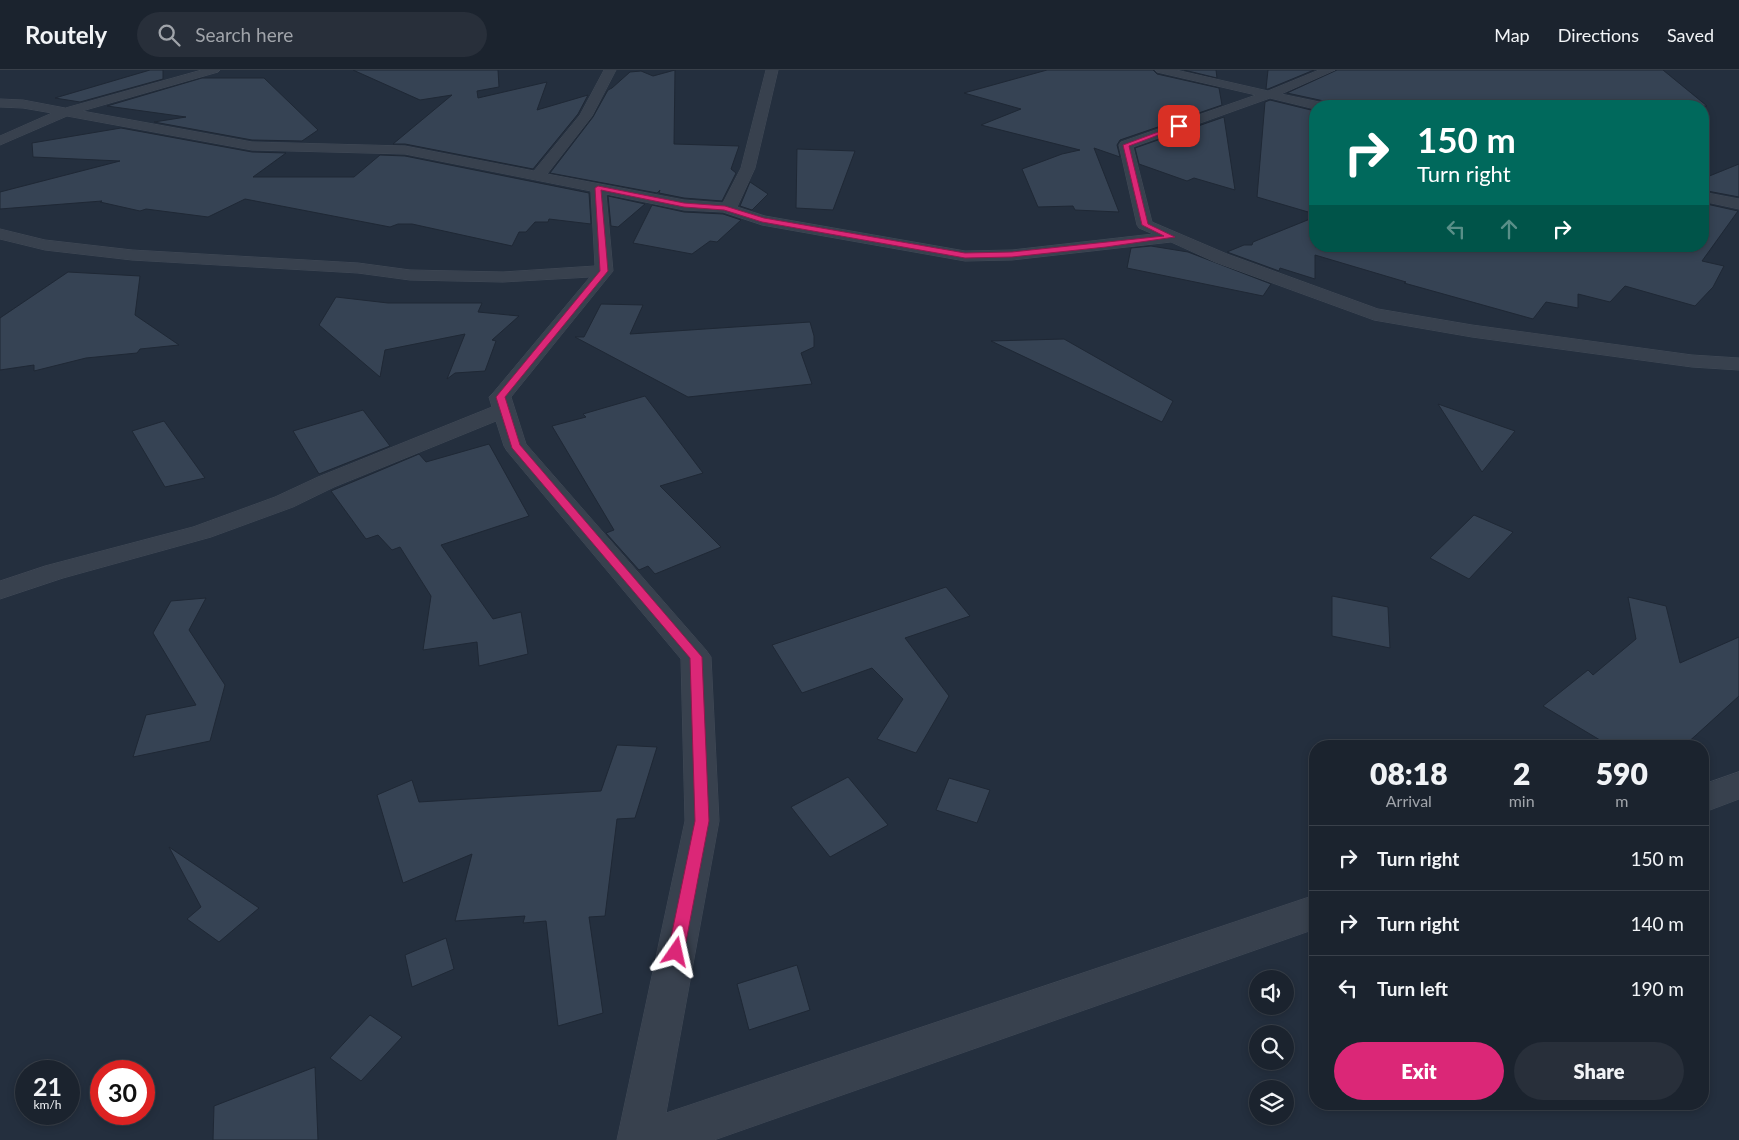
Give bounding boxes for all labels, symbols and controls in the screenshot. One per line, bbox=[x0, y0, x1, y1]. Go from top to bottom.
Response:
search box bbox=[137, 12, 487, 57]
text: Routely bbox=[25, 20, 107, 49]
icon: search bbox=[155, 21, 183, 49]
text: Search here bbox=[195, 23, 293, 46]
text: Map bbox=[1494, 24, 1530, 46]
text: Directions bbox=[1558, 24, 1639, 46]
text: Saved bbox=[1667, 24, 1714, 46]
pin bbox=[1158, 105, 1200, 147]
icon: arrive bbox=[1165, 112, 1193, 140]
text: 150 m bbox=[1417, 118, 1516, 160]
icon: right bbox=[1334, 120, 1399, 185]
text: Turn right bbox=[1417, 160, 1511, 187]
icon: left bbox=[1442, 215, 1470, 243]
icon: ahead bbox=[1495, 215, 1523, 243]
icon: right bbox=[1548, 215, 1576, 243]
text: 08:18 bbox=[1370, 755, 1448, 791]
text: 2 bbox=[1513, 755, 1530, 791]
text: 590 bbox=[1596, 755, 1648, 791]
text: Arrival bbox=[1386, 791, 1432, 810]
text: min bbox=[1509, 791, 1535, 810]
text: m bbox=[1615, 791, 1628, 810]
icon: right bbox=[1334, 844, 1362, 872]
text: Turn right bbox=[1377, 847, 1459, 870]
text: 150 m bbox=[1630, 847, 1684, 870]
icon: right bbox=[1334, 909, 1362, 937]
text: Turn right bbox=[1377, 912, 1459, 935]
text: 140 m bbox=[1630, 912, 1684, 935]
position arrow bbox=[649, 925, 701, 977]
map controls bbox=[1249, 970, 1294, 1125]
button: sound bbox=[1249, 970, 1294, 1015]
icon: left bbox=[1334, 974, 1362, 1002]
text: Turn left bbox=[1377, 977, 1448, 1000]
text: 190 m bbox=[1630, 977, 1684, 1000]
button: search bbox=[1249, 1025, 1294, 1070]
button: Exit bbox=[1334, 1042, 1504, 1100]
button: Share bbox=[1514, 1042, 1684, 1100]
speed limit sign: 30 bbox=[90, 1060, 155, 1125]
text: 21 bbox=[33, 1071, 62, 1101]
button: layers bbox=[1249, 1080, 1294, 1125]
text: km/h bbox=[33, 1097, 62, 1112]

